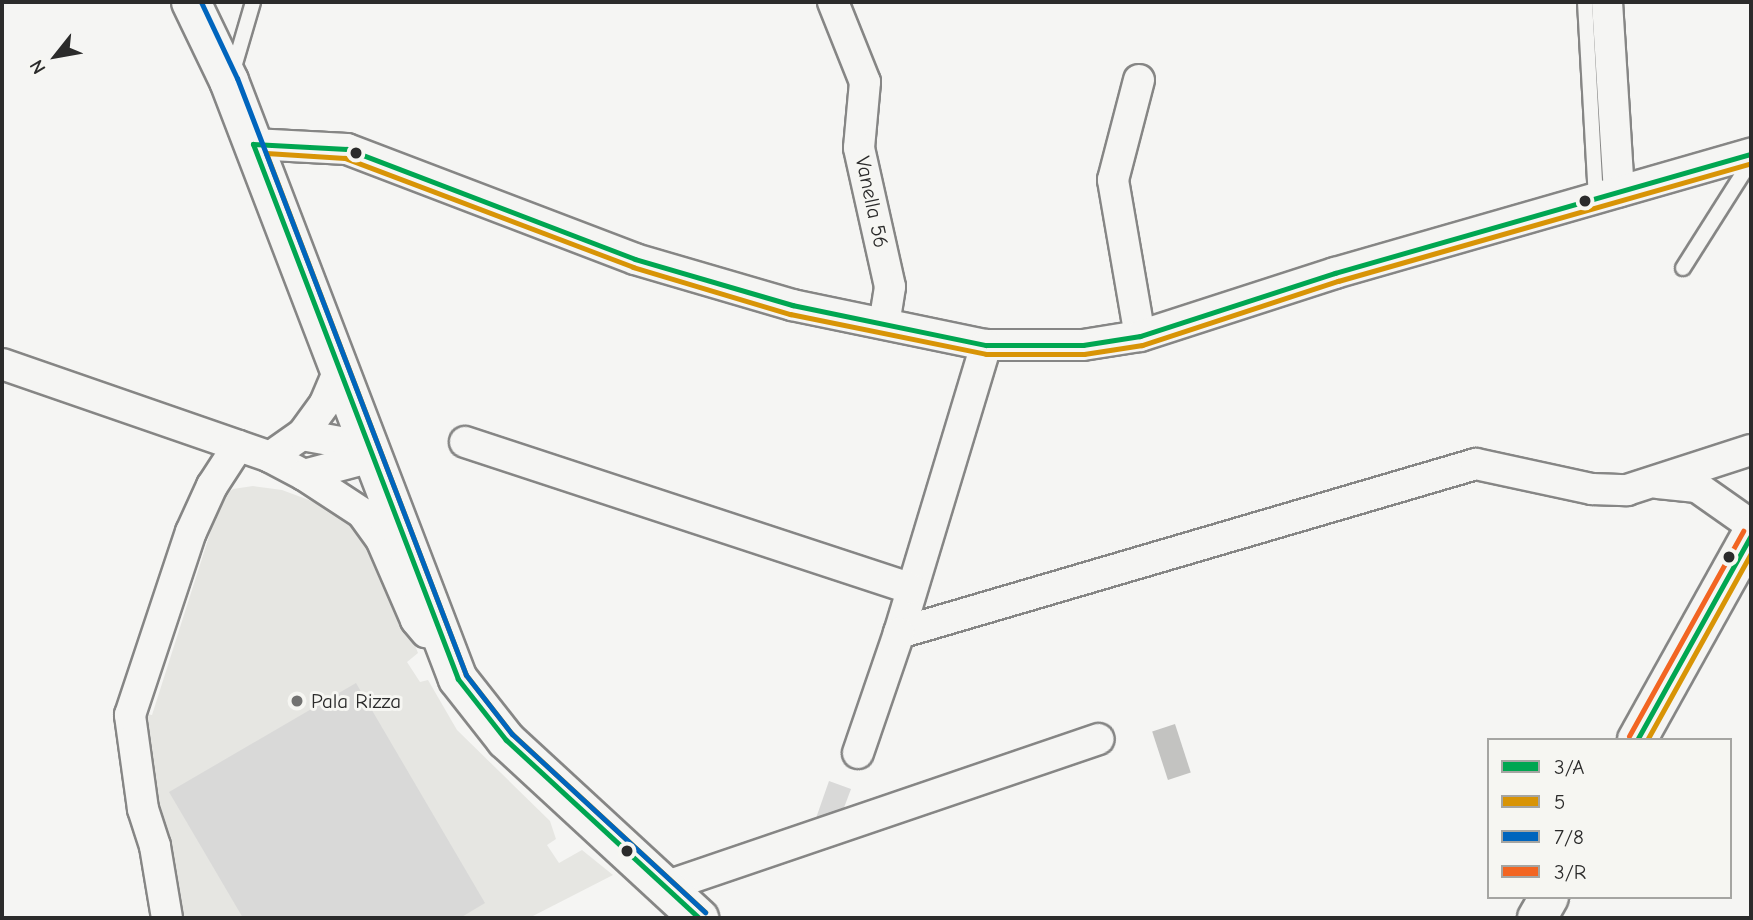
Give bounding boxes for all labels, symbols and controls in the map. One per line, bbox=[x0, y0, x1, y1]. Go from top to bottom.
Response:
north arrow bbox=[21, 21, 91, 91]
text: N bbox=[25, 56, 51, 78]
unlabelled marker bbox=[349, 146, 363, 160]
street label: Vanella 56 bbox=[850, 154, 894, 250]
unlabelled marker bbox=[1578, 194, 1592, 208]
unlabelled marker bbox=[1722, 550, 1736, 564]
place label: Pala Rizza bbox=[311, 688, 401, 714]
marker: Pala Rizza bbox=[289, 693, 305, 709]
legend bbox=[1487, 738, 1732, 899]
text: 3/A bbox=[1554, 755, 1585, 779]
text: 5 bbox=[1554, 790, 1565, 814]
text: 7/8 bbox=[1554, 825, 1584, 849]
unlabelled marker bbox=[620, 844, 634, 858]
text: 3/R bbox=[1554, 860, 1586, 884]

